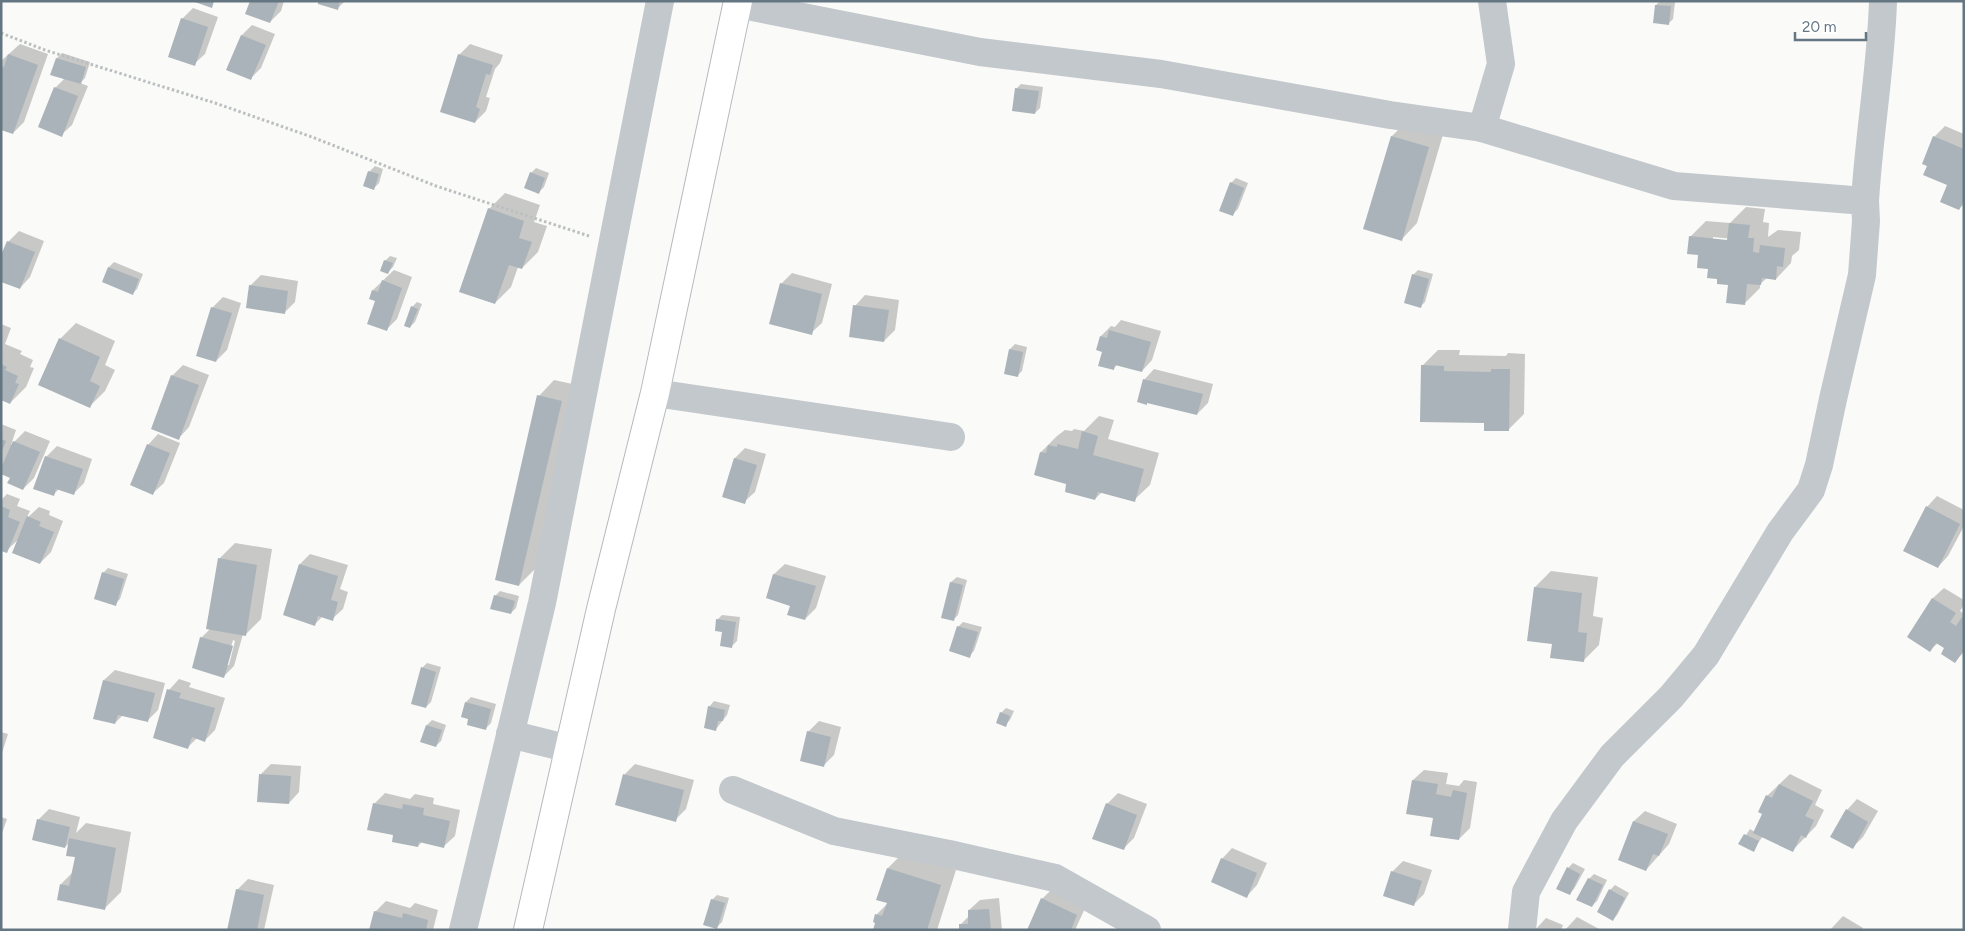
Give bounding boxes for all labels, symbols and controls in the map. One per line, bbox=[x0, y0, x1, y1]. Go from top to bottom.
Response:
scale bar bbox=[1795, 10, 1866, 42]
text: 20 m bbox=[1802, 18, 1836, 36]

